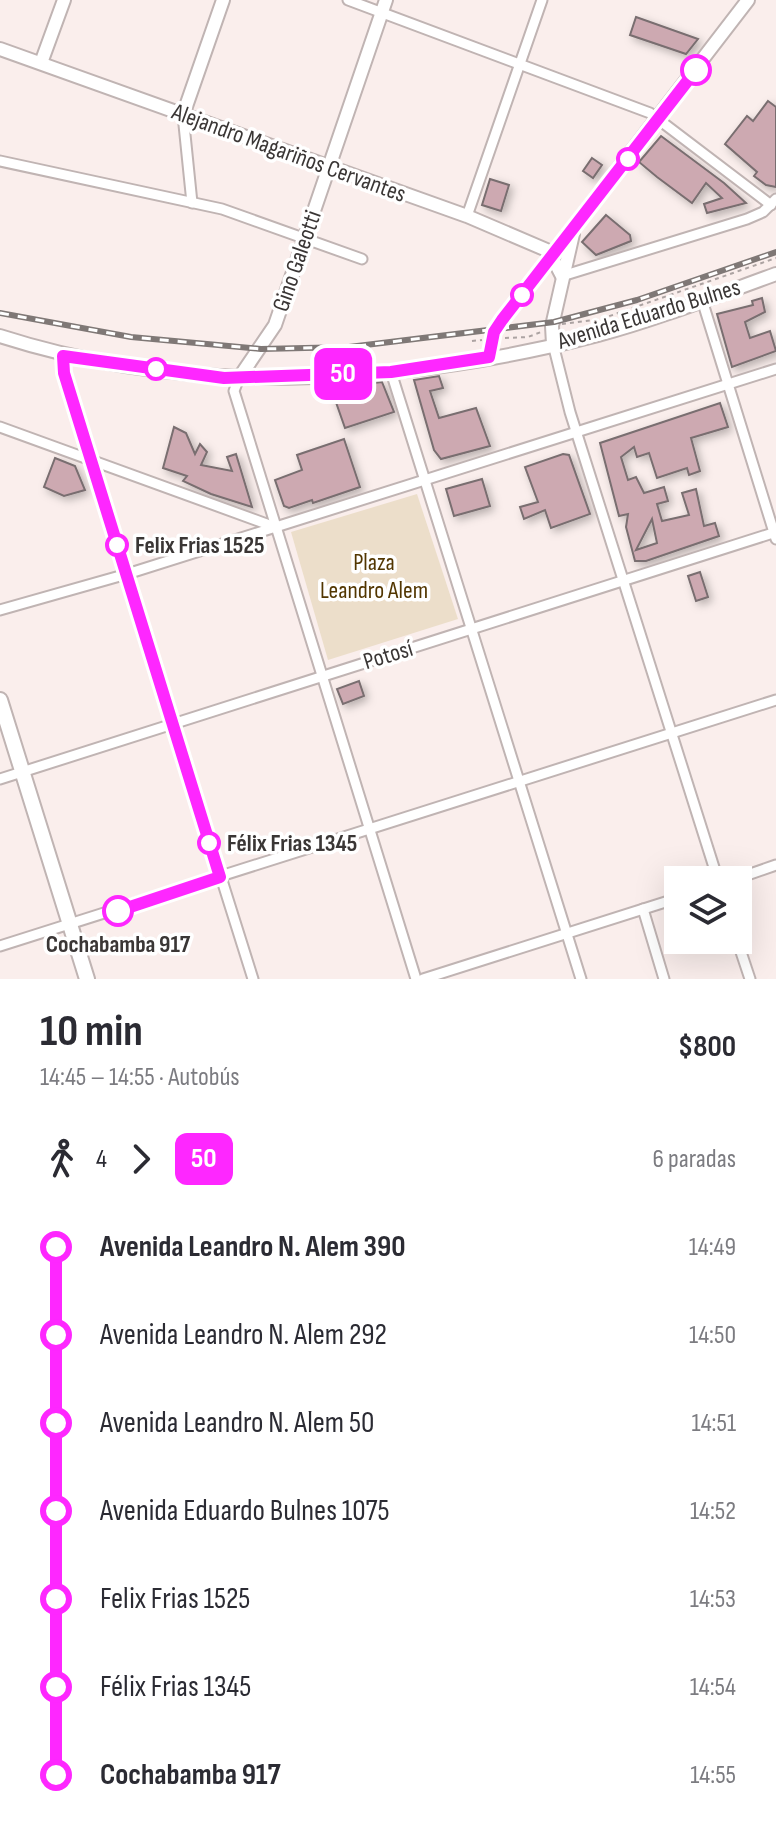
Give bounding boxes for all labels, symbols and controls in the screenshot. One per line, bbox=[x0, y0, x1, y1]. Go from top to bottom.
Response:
unlabelled marker bbox=[681, 55, 711, 85]
street label: Alejandro Magariños Cervantes bbox=[167, 97, 410, 209]
unlabelled marker bbox=[617, 148, 639, 170]
street label: Gino Galeotti bbox=[266, 207, 328, 315]
street label: Avenida Eduardo Bulnes bbox=[553, 272, 744, 356]
unlabelled marker bbox=[511, 284, 533, 306]
line badge: 50 bbox=[307, 348, 379, 400]
text: 50 bbox=[330, 357, 356, 390]
unlabelled marker bbox=[145, 358, 167, 380]
place label: Felix Frias 1525 bbox=[135, 531, 264, 560]
marker: Felix Frias 1525 bbox=[106, 534, 128, 556]
park label: Plaza Leandro Alem bbox=[320, 548, 428, 605]
street label: Potosí bbox=[360, 634, 417, 676]
place label: Félix Frias 1345 bbox=[227, 829, 357, 858]
marker: Félix Frias 1345 bbox=[198, 832, 220, 854]
map controls bbox=[664, 866, 752, 954]
button: layers bbox=[664, 866, 752, 954]
marker: Cochabamba 917 bbox=[103, 896, 133, 926]
place label: Cochabamba 917 bbox=[46, 930, 191, 959]
text: 10 min bbox=[40, 1005, 143, 1058]
text: $800 bbox=[678, 1029, 736, 1065]
text: 14:45 – 14:55 · Autobús bbox=[40, 1062, 240, 1093]
icon: walk bbox=[40, 1137, 84, 1181]
icon: forward bbox=[119, 1137, 163, 1181]
text: 50 bbox=[191, 1142, 217, 1175]
text: 4 bbox=[96, 1144, 107, 1175]
text: 6 paradas bbox=[652, 1144, 736, 1175]
text: Avenida Leandro N. Alem 390 bbox=[100, 1229, 406, 1265]
text: 14:49 bbox=[689, 1232, 736, 1263]
text: Avenida Leandro N. Alem 292 bbox=[100, 1317, 387, 1353]
text: 14:50 bbox=[689, 1320, 736, 1351]
text: Avenida Leandro N. Alem 50 bbox=[100, 1405, 374, 1441]
text: 14:51 bbox=[692, 1408, 736, 1439]
text: Avenida Eduardo Bulnes 1075 bbox=[100, 1493, 390, 1529]
text: 14:52 bbox=[690, 1496, 736, 1527]
text: Felix Frias 1525 bbox=[100, 1581, 250, 1617]
text: 14:53 bbox=[690, 1584, 736, 1615]
text: Félix Frias 1345 bbox=[100, 1669, 251, 1705]
text: 14:54 bbox=[690, 1672, 736, 1703]
text: Cochabamba 917 bbox=[100, 1757, 281, 1793]
text: 14:55 bbox=[690, 1760, 736, 1791]

